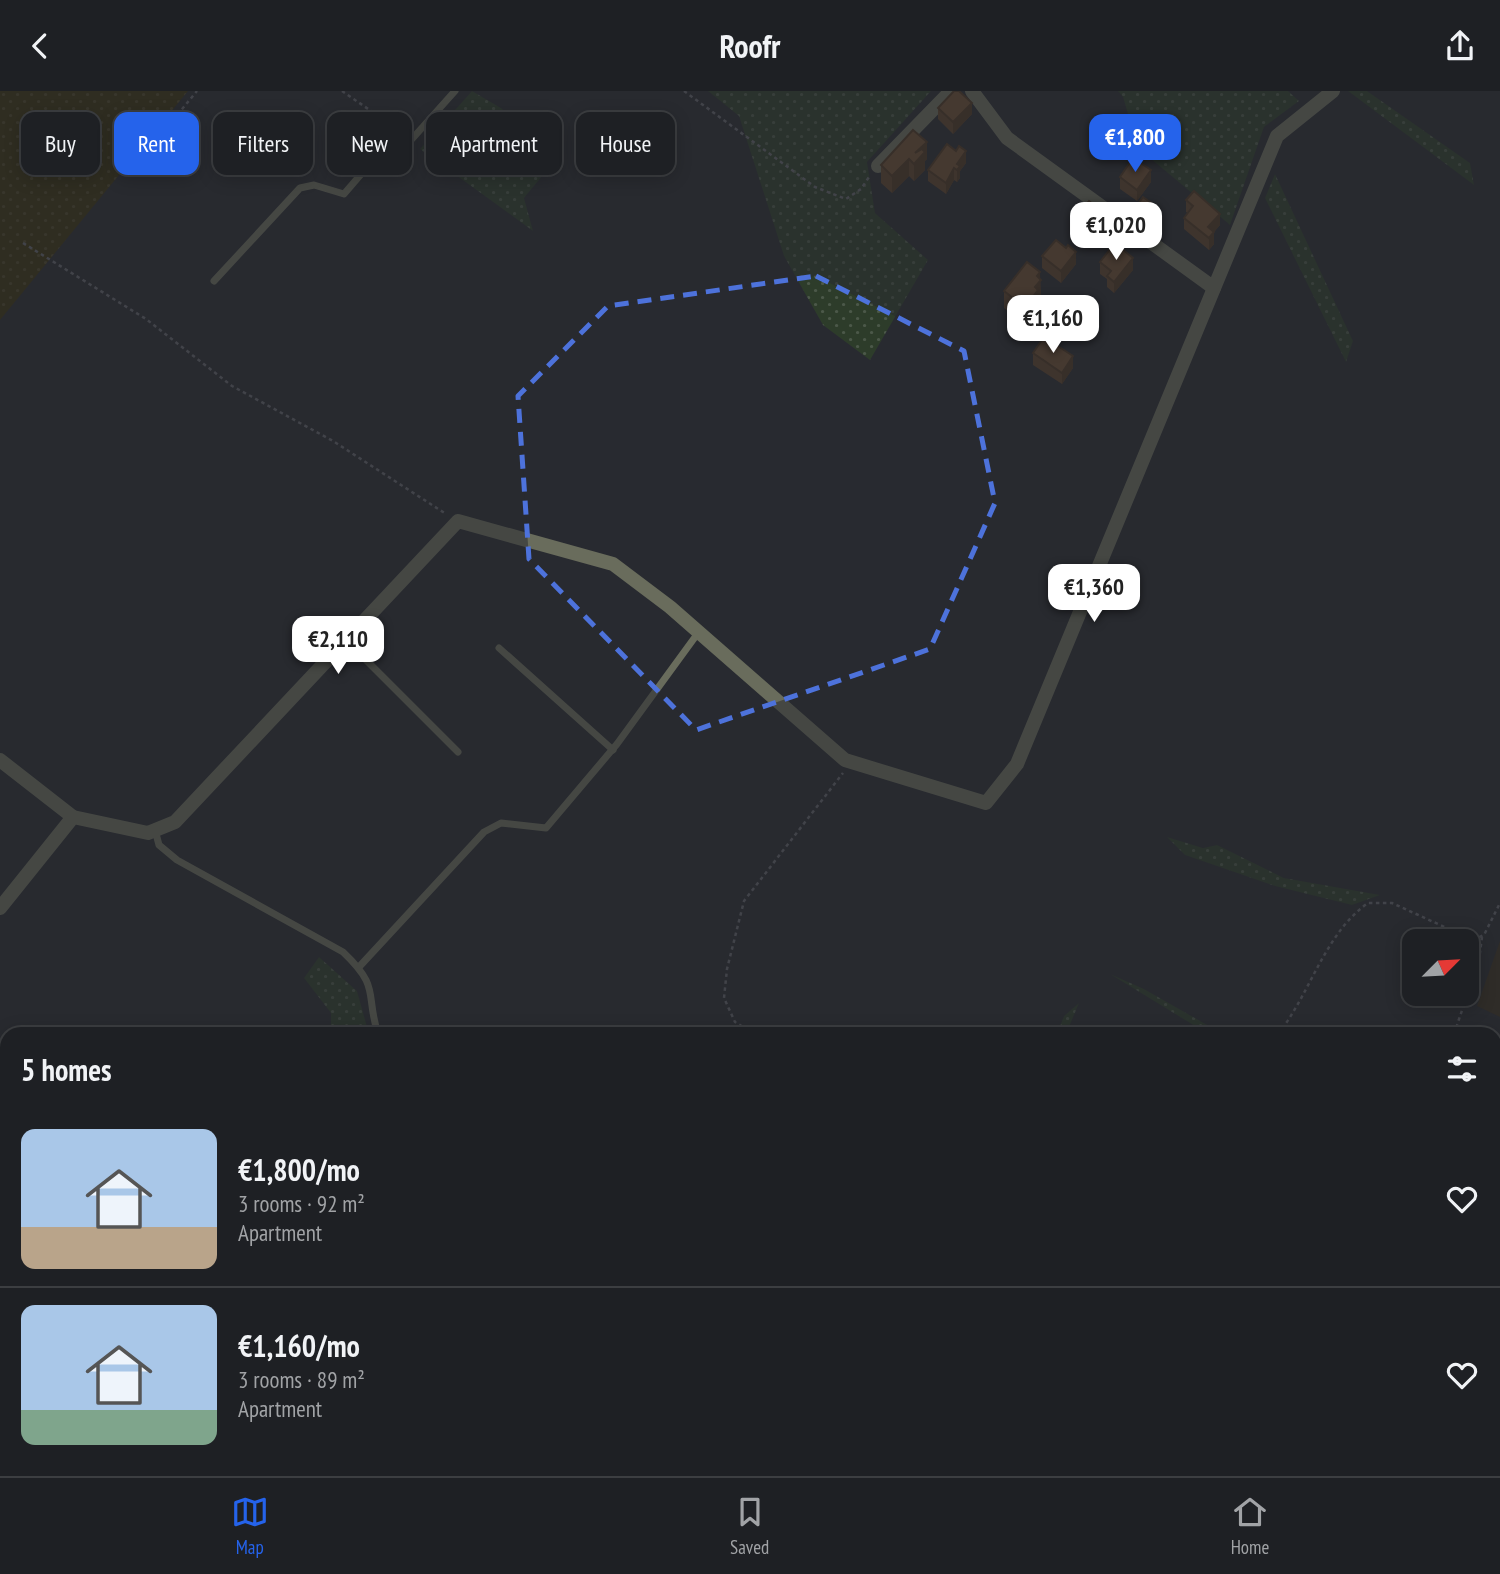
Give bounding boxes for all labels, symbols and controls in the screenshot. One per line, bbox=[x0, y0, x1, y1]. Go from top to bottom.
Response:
text: Roofr bbox=[720, 25, 780, 67]
icon: back bbox=[21, 27, 59, 65]
icon: share bbox=[1441, 27, 1479, 65]
chip: Buy bbox=[21, 112, 100, 175]
chip: Rent bbox=[114, 112, 199, 175]
chip: Filters bbox=[213, 112, 313, 175]
chip: New bbox=[327, 112, 412, 175]
chip: Apartment bbox=[426, 112, 562, 175]
chip: House bbox=[576, 112, 675, 175]
pin: €1,800 bbox=[1078, 115, 1192, 174]
text: €1,800 bbox=[1105, 122, 1165, 151]
pin: €1,020 bbox=[1059, 202, 1173, 262]
text: €1,020 bbox=[1086, 210, 1146, 239]
pin: €1,160 bbox=[996, 295, 1110, 355]
text: €1,160 bbox=[1023, 303, 1083, 332]
pin: €1,360 bbox=[1037, 565, 1151, 624]
text: €1,360 bbox=[1064, 572, 1124, 601]
pin: €2,110 bbox=[281, 617, 395, 676]
text: €2,110 bbox=[308, 624, 368, 653]
north arrow bbox=[1402, 929, 1479, 1006]
map controls bbox=[1402, 929, 1479, 1006]
text: 5 homes bbox=[21, 1050, 112, 1089]
icon: filters bbox=[1443, 1050, 1481, 1088]
text: €1,800/mo bbox=[238, 1150, 360, 1189]
icon: home bbox=[77, 1157, 161, 1241]
icon: heart bbox=[1443, 1180, 1481, 1218]
text: 3 rooms · 92 m² bbox=[238, 1189, 365, 1218]
text: Apartment bbox=[238, 1218, 322, 1247]
text: €1,160/mo bbox=[238, 1326, 360, 1365]
icon: home bbox=[77, 1333, 161, 1417]
icon: heart bbox=[1443, 1356, 1481, 1394]
text: 3 rooms · 89 m² bbox=[238, 1365, 365, 1394]
text: Apartment bbox=[238, 1394, 322, 1423]
tab: Map bbox=[231, 1493, 269, 1559]
tab: Saved bbox=[730, 1493, 769, 1559]
tab: Home bbox=[1231, 1493, 1269, 1559]

